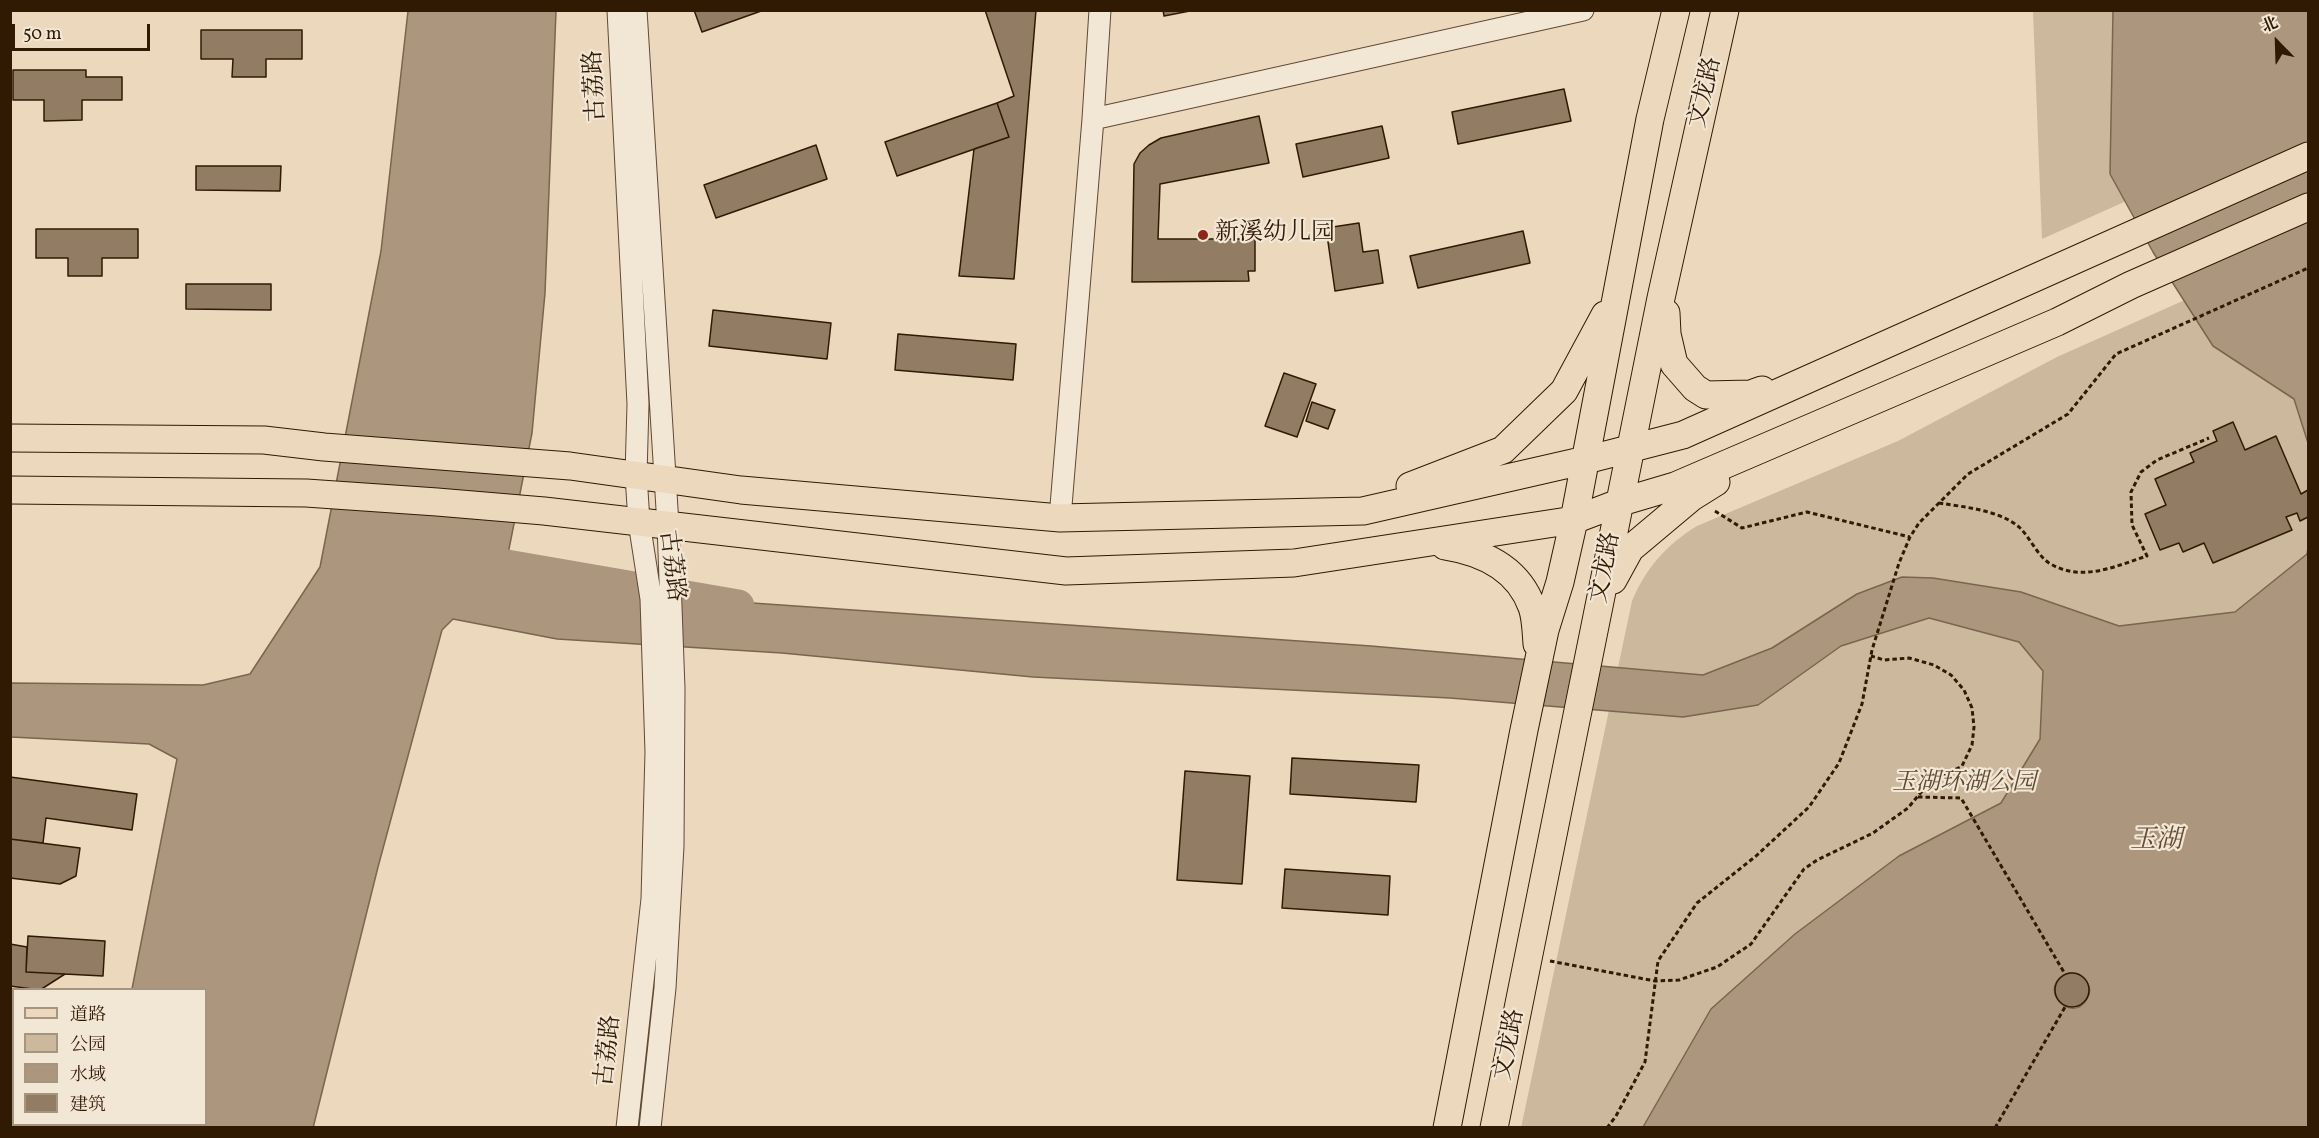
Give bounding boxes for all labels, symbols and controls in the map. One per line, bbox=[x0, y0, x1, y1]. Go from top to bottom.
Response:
scale bar bbox=[15, 12, 153, 50]
north arrow bbox=[2247, 12, 2307, 72]
text: 北 bbox=[2258, 12, 2282, 39]
text: 50 m bbox=[23, 22, 62, 47]
street label: 古荔路 bbox=[581, 49, 613, 123]
street label: 文龙路 bbox=[1685, 55, 1729, 131]
place label: 新溪幼儿园 bbox=[1215, 221, 1335, 249]
marker: 新溪幼儿园 bbox=[1196, 228, 1210, 242]
street label: 古荔路 bbox=[651, 529, 689, 603]
street label: 文龙路 bbox=[1586, 530, 1628, 606]
park label: 玉湖环湖公园 bbox=[1892, 771, 2036, 799]
water label: 玉湖 bbox=[2130, 826, 2182, 858]
legend bbox=[12, 988, 207, 1126]
text: 道路 bbox=[70, 1003, 106, 1028]
street label: 文龙路 bbox=[1490, 1007, 1532, 1083]
street label: 古荔路 bbox=[592, 1014, 628, 1088]
text: 公园 bbox=[70, 1033, 106, 1058]
text: 水域 bbox=[70, 1063, 106, 1088]
text: 建筑 bbox=[70, 1093, 106, 1118]

